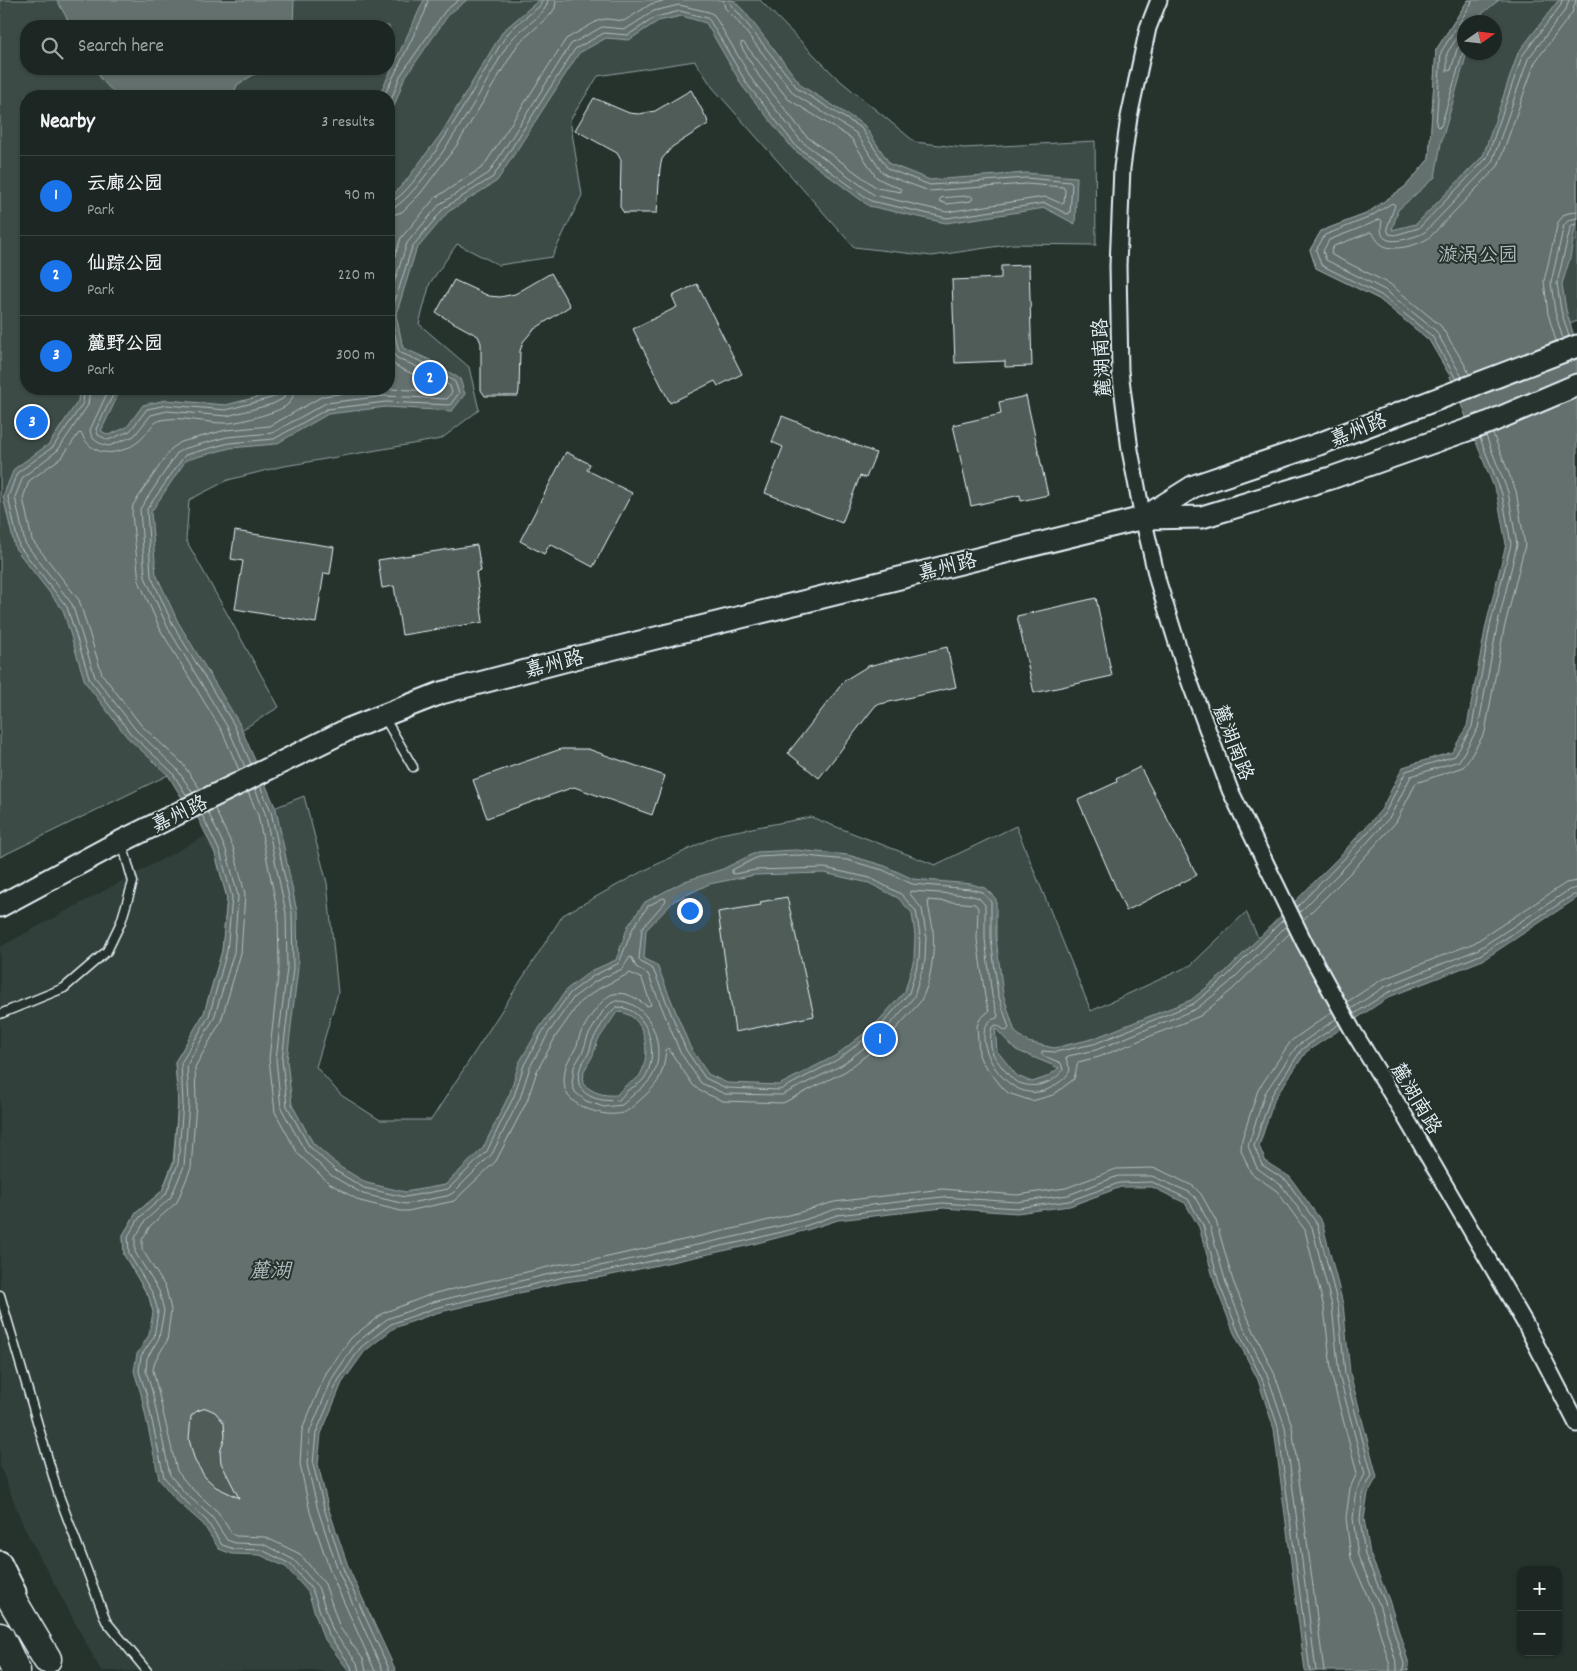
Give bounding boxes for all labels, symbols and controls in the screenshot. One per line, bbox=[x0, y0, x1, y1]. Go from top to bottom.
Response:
north arrow bbox=[1457, 15, 1502, 60]
search box bbox=[20, 20, 395, 75]
icon: search bbox=[38, 34, 66, 62]
text: Search here bbox=[78, 34, 164, 61]
text: Nearby bbox=[40, 108, 95, 138]
text: 3 results bbox=[321, 111, 375, 134]
text: 云廊公园 bbox=[87, 172, 163, 199]
text: 1 bbox=[54, 184, 58, 207]
text: 90 m bbox=[344, 184, 375, 207]
text: Park bbox=[87, 199, 114, 222]
park label: 漩涡公园 bbox=[1438, 243, 1518, 271]
text: 仙踪公园 bbox=[87, 252, 163, 279]
text: 2 bbox=[53, 264, 60, 287]
text: 220 m bbox=[338, 264, 375, 287]
text: Park bbox=[87, 279, 114, 302]
street label: 麓湖南路 bbox=[1088, 316, 1120, 399]
text: 麓野公园 bbox=[87, 332, 163, 359]
text: 3 bbox=[52, 344, 60, 367]
text: 300 m bbox=[336, 344, 375, 367]
text: Park bbox=[87, 359, 114, 382]
pin: 2 bbox=[414, 359, 446, 397]
pin: 3 bbox=[16, 403, 48, 441]
street label: 嘉州路 bbox=[1326, 408, 1393, 456]
street label: 嘉州路 bbox=[915, 548, 981, 590]
street label: 嘉州路 bbox=[522, 645, 588, 687]
street label: 麓湖南路 bbox=[1204, 701, 1259, 786]
street label: 嘉州路 bbox=[147, 790, 214, 841]
your location bbox=[677, 898, 703, 924]
pin: 1 bbox=[864, 1020, 896, 1058]
street label: 麓湖南路 bbox=[1382, 1058, 1448, 1142]
water label: 麓湖 bbox=[249, 1258, 293, 1288]
map controls bbox=[1517, 1566, 1562, 1656]
button: + bbox=[1517, 1566, 1562, 1611]
button: − bbox=[1517, 1611, 1562, 1656]

